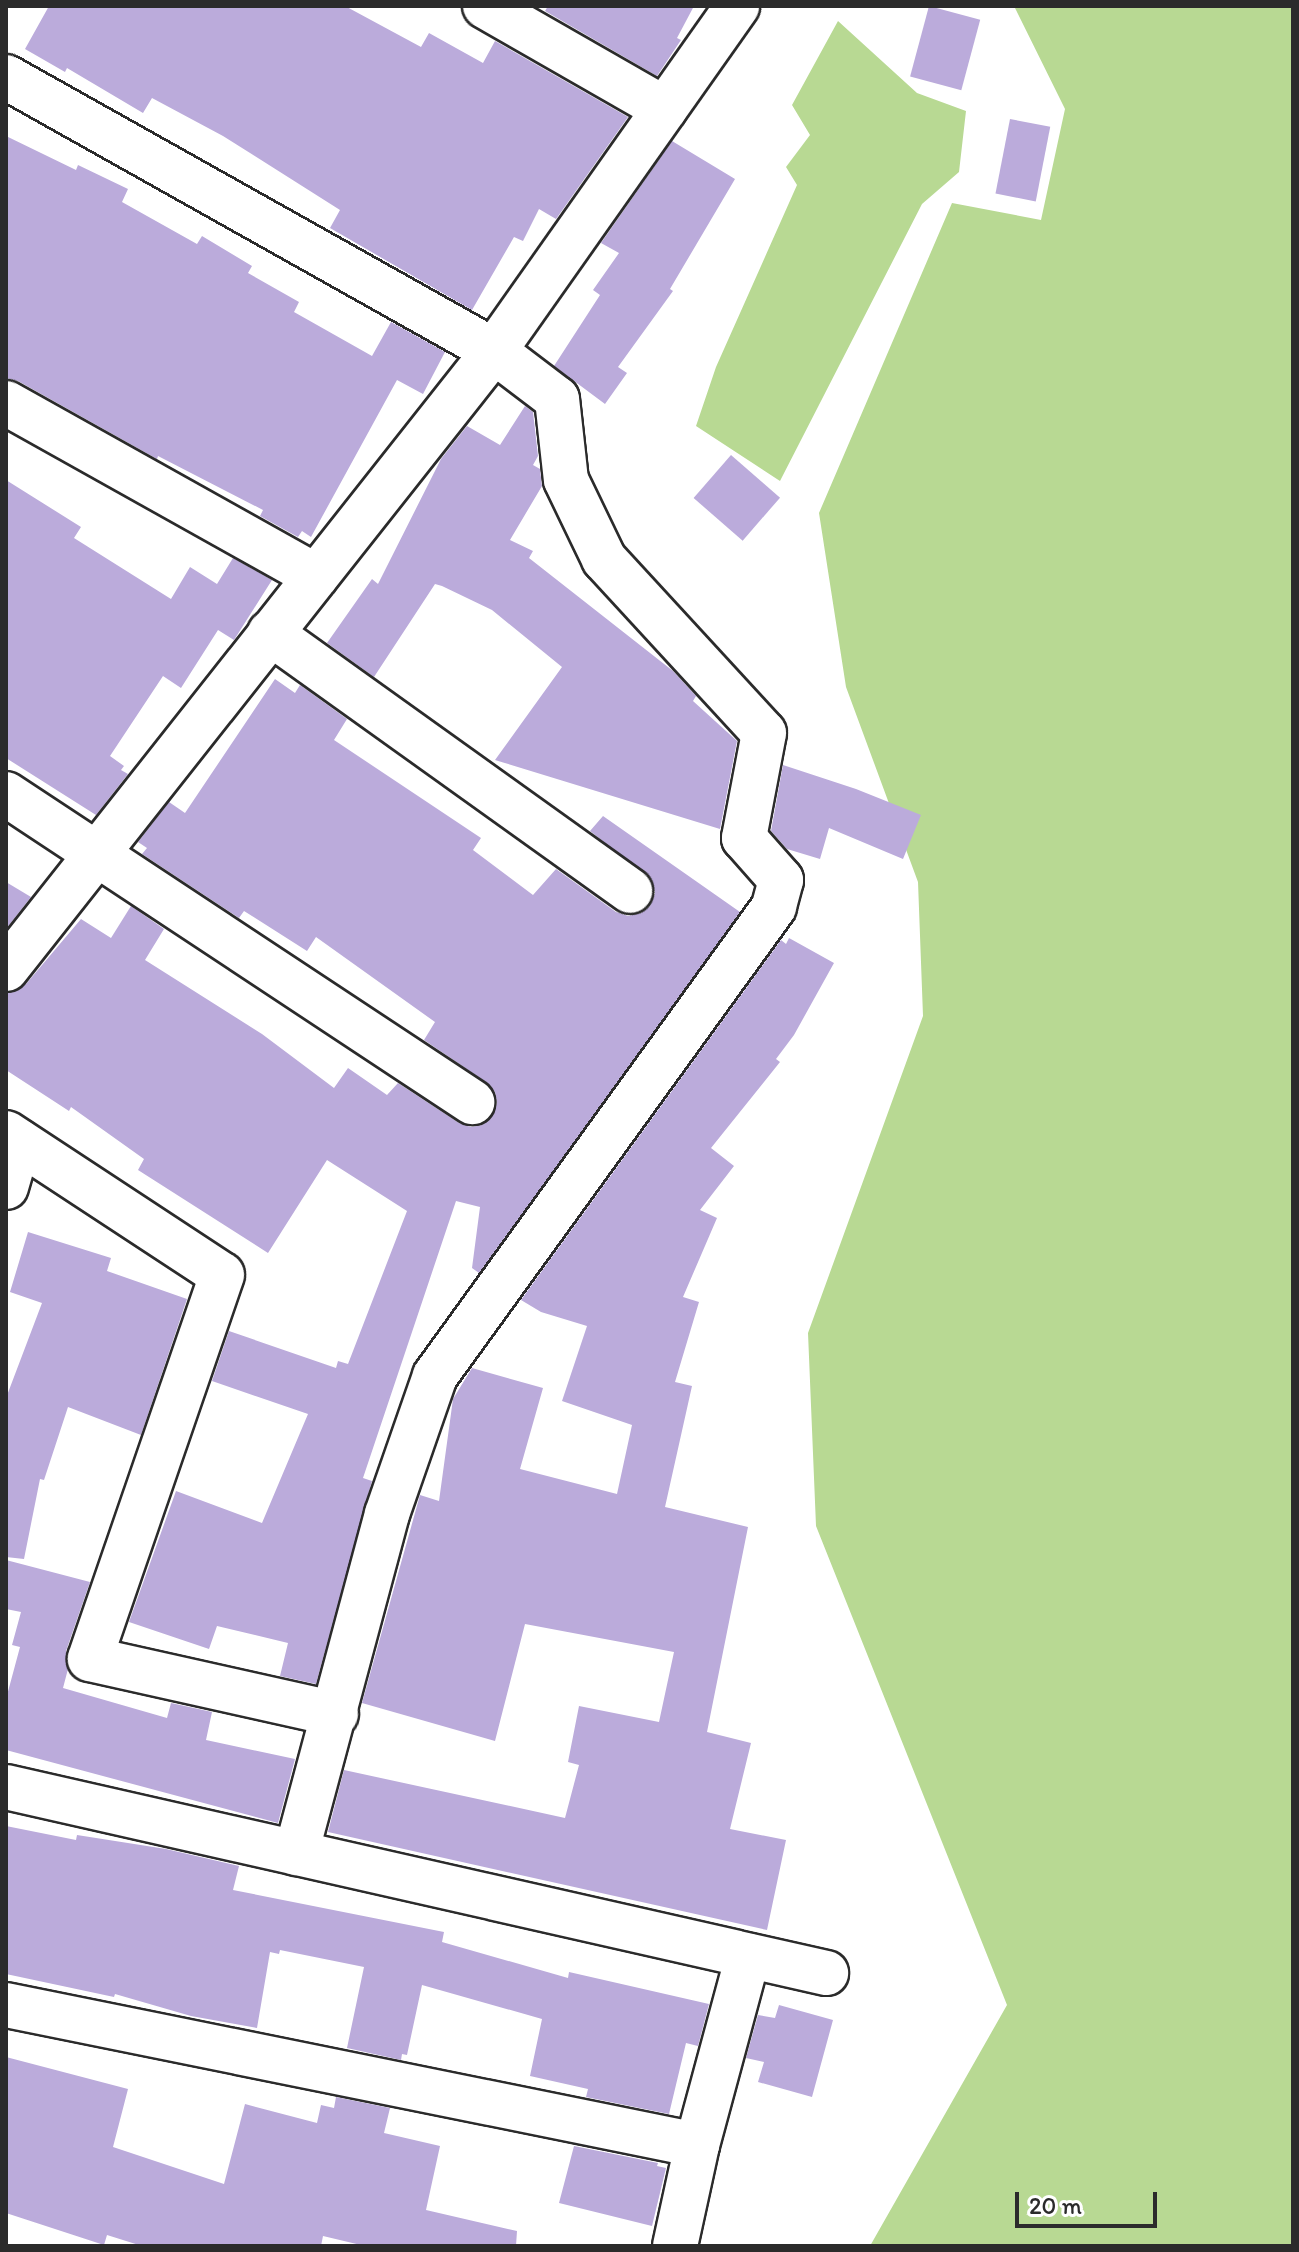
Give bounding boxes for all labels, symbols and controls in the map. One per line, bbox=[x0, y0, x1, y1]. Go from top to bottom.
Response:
scale bar bbox=[1019, 2176, 1161, 2226]
text: 20 m bbox=[1029, 2191, 1082, 2220]

